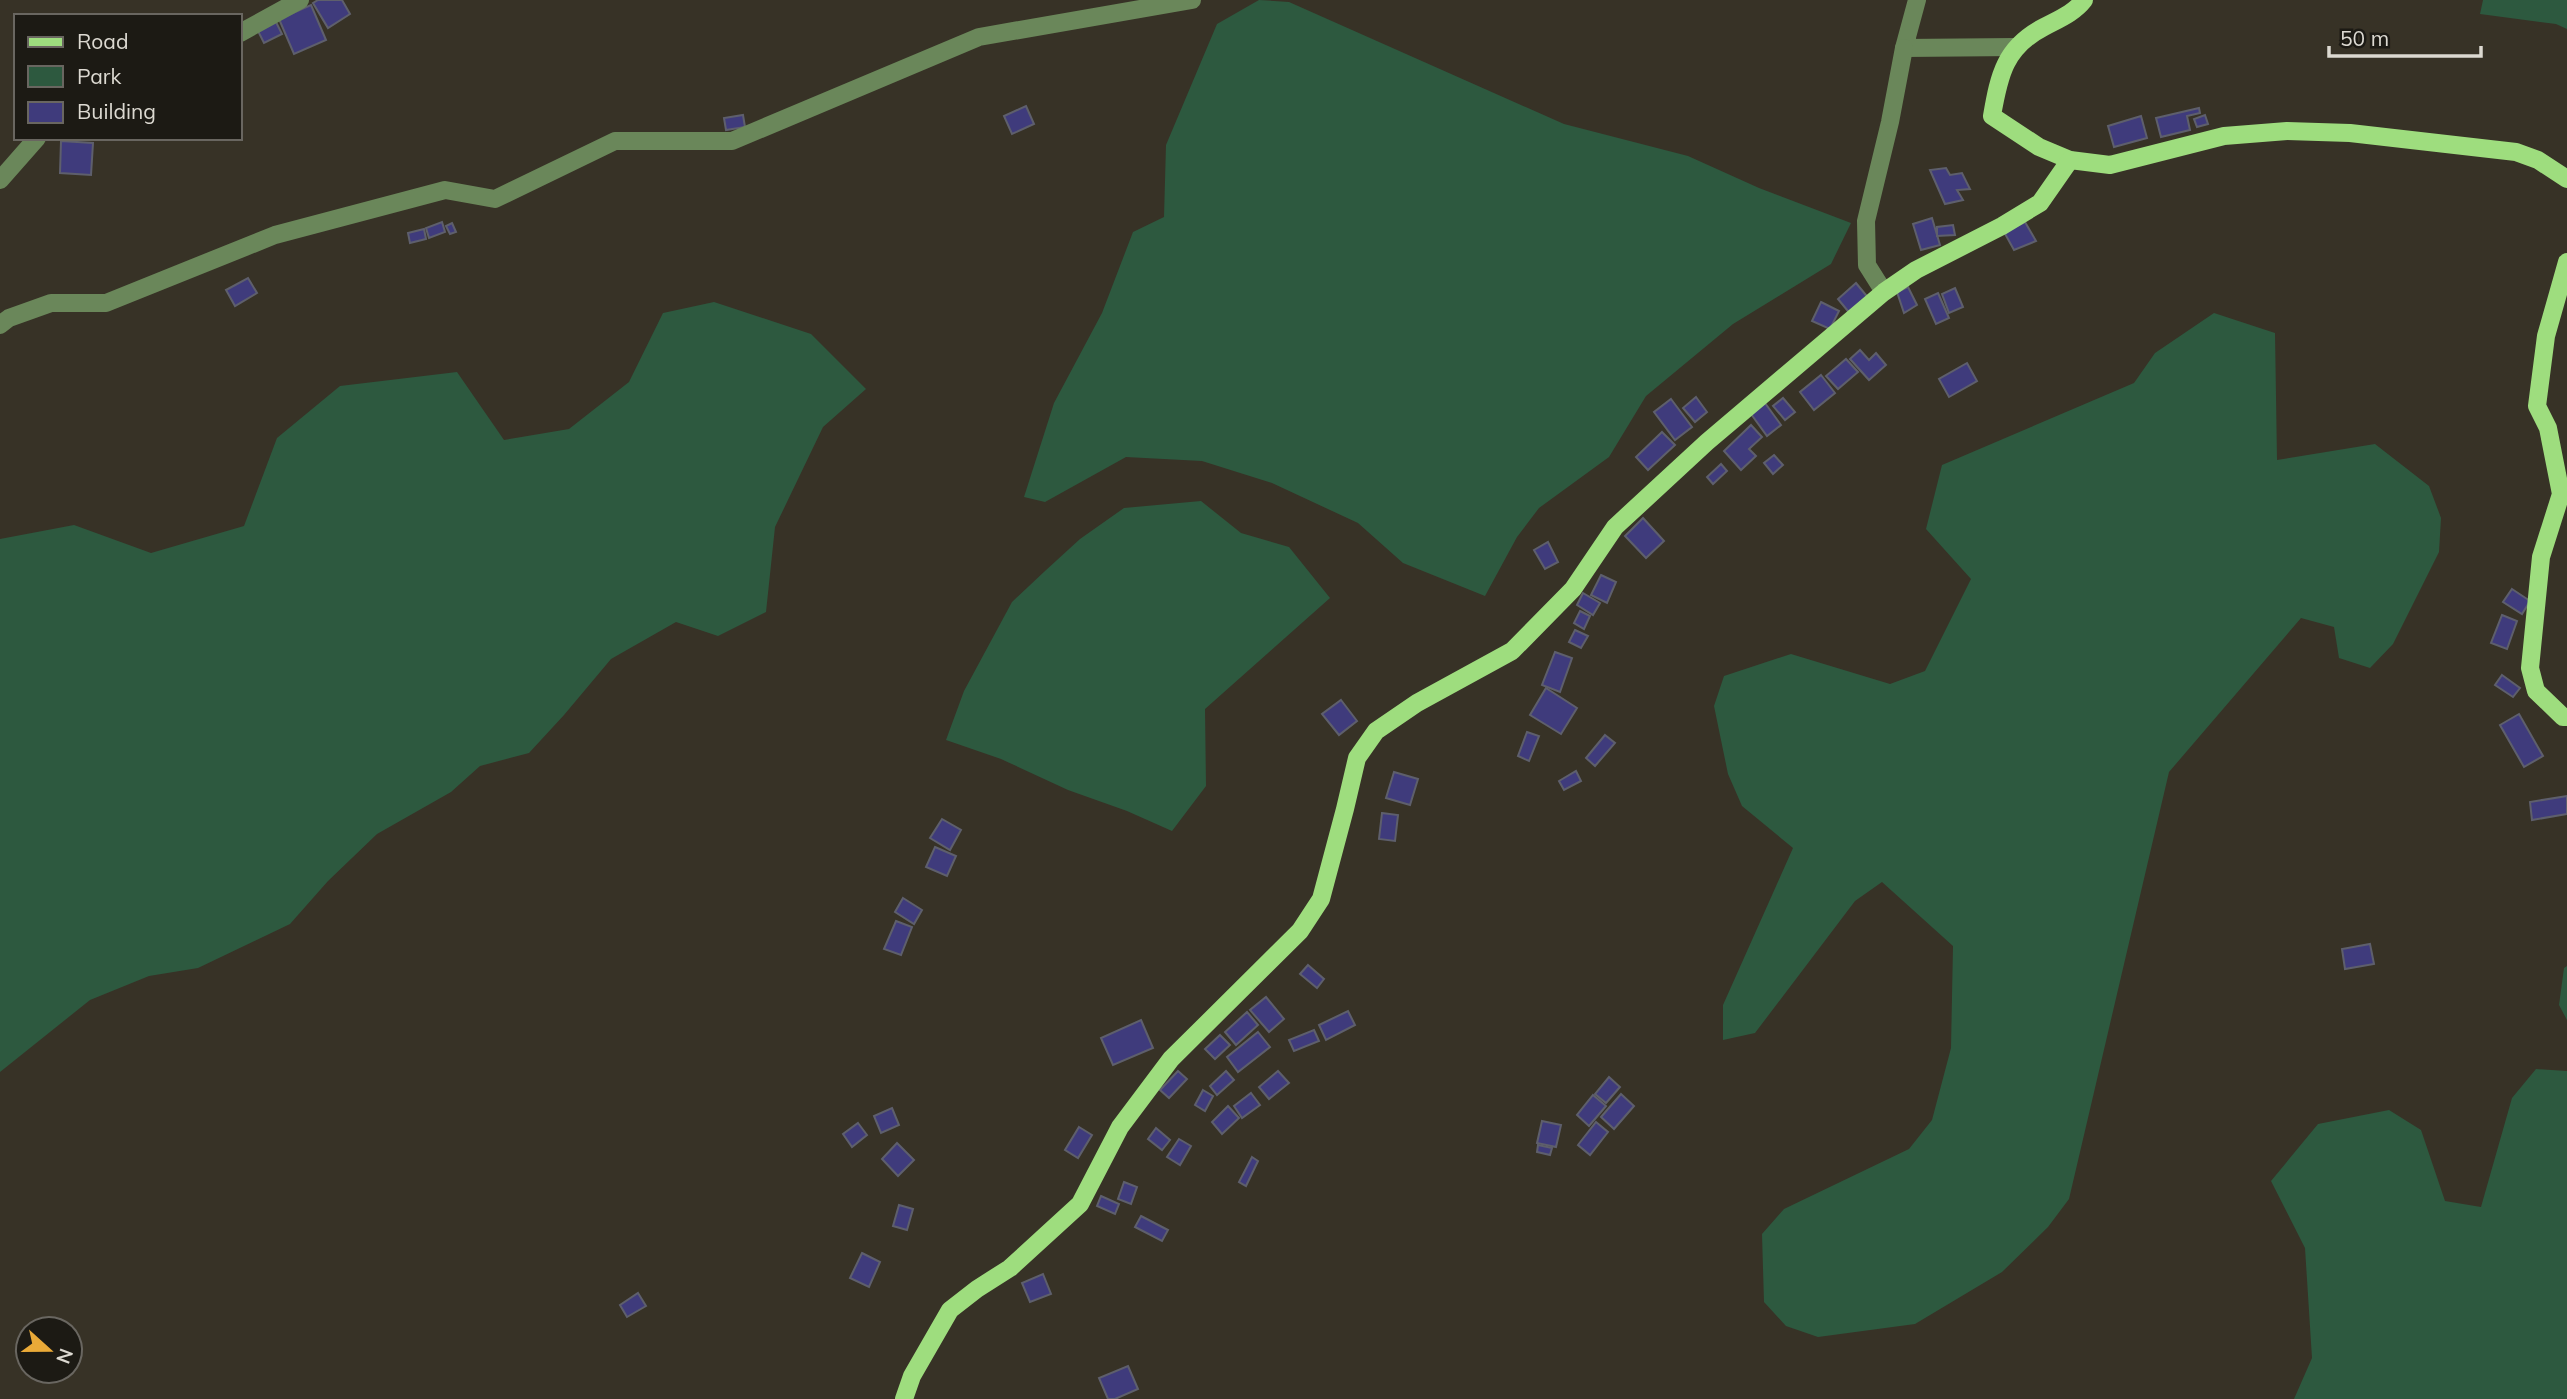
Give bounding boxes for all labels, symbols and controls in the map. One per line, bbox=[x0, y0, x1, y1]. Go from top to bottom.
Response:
legend bbox=[14, 14, 242, 140]
scale bar bbox=[2329, 14, 2481, 58]
text: 50 m bbox=[2340, 25, 2389, 51]
text: Road bbox=[77, 28, 128, 54]
text: Park bbox=[77, 63, 121, 89]
text: Building bbox=[77, 98, 156, 124]
north arrow bbox=[14, 1315, 84, 1385]
text: N bbox=[51, 1345, 79, 1367]

